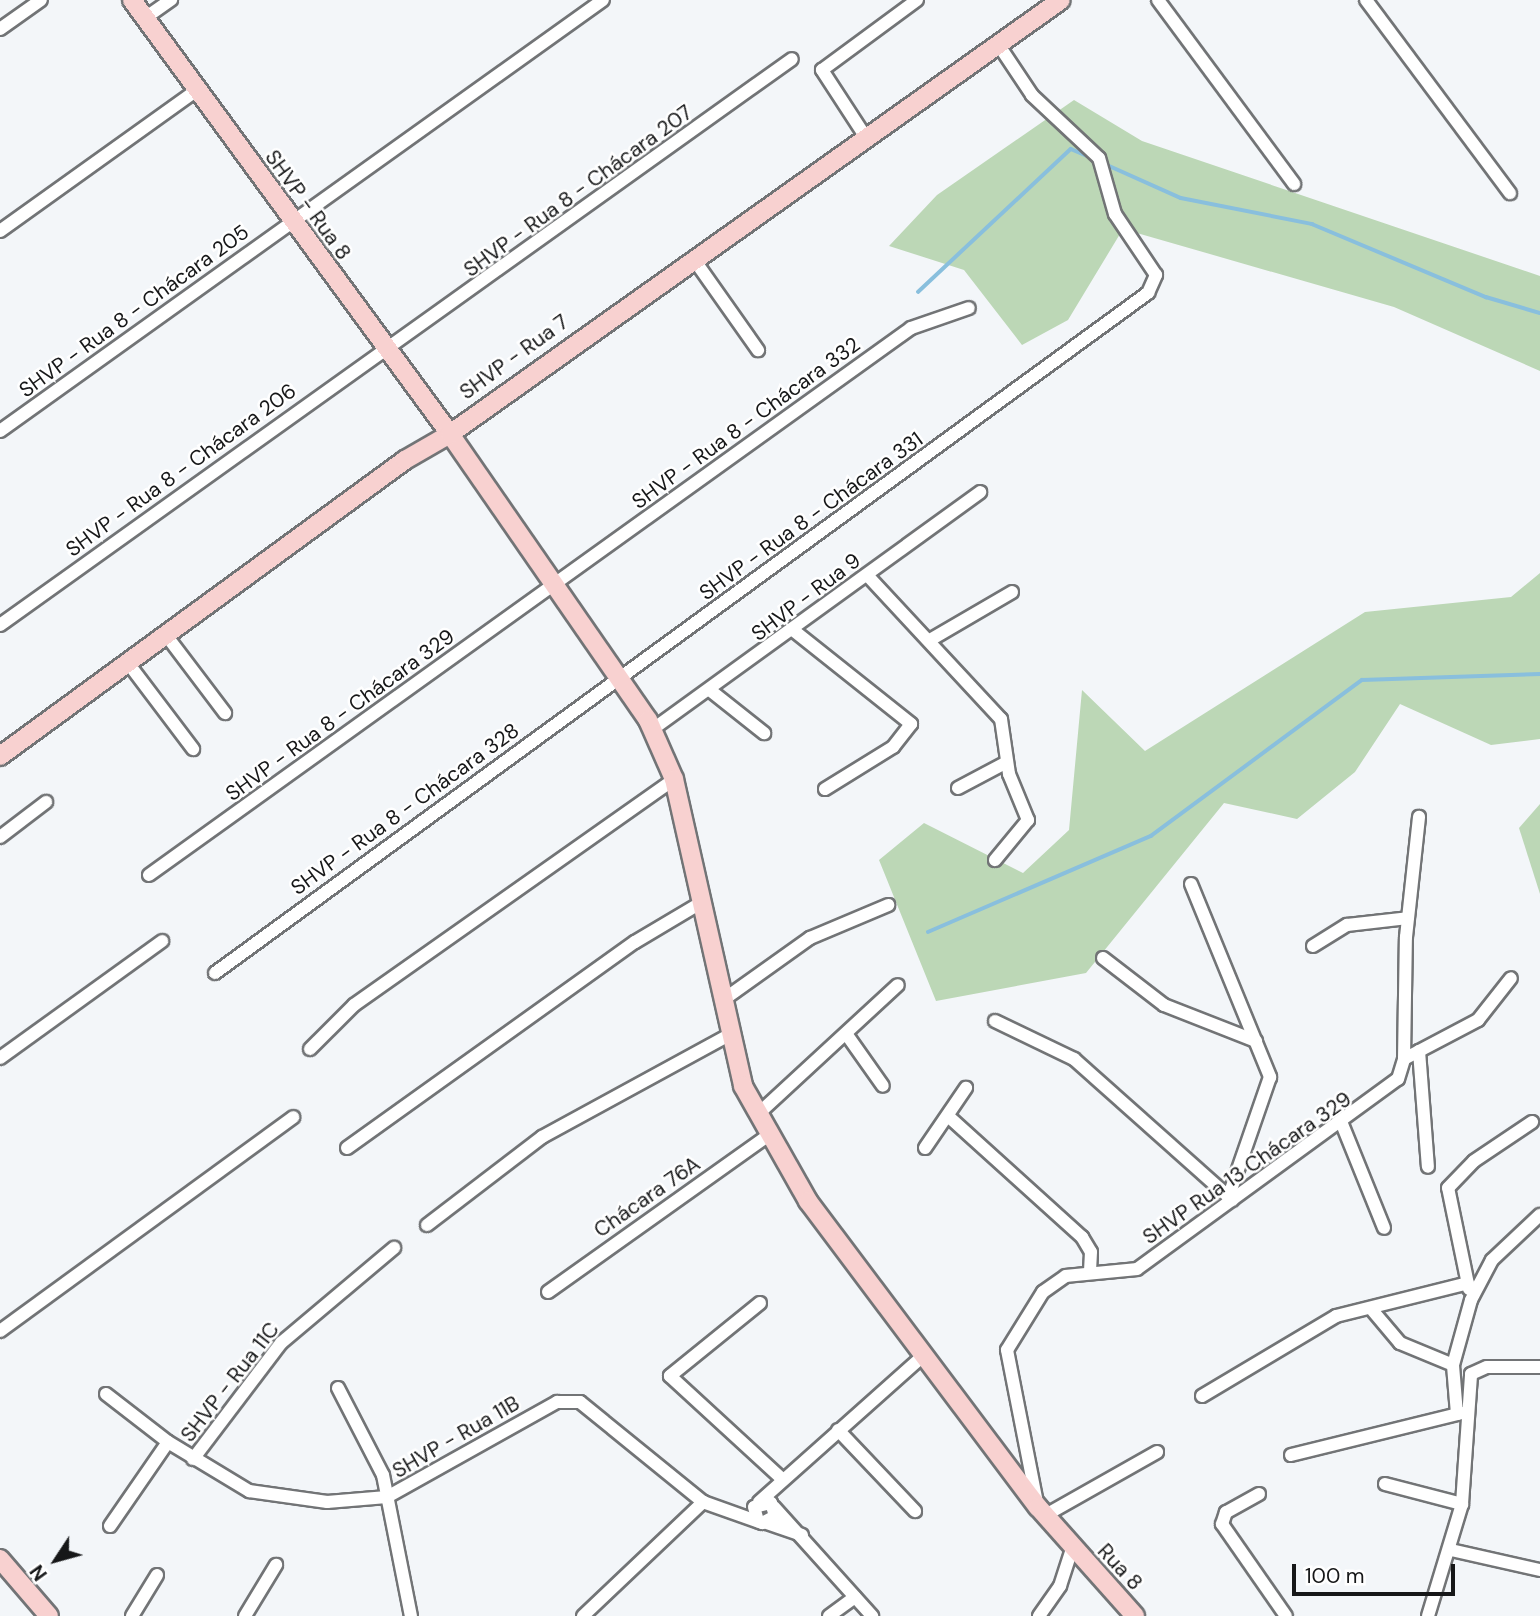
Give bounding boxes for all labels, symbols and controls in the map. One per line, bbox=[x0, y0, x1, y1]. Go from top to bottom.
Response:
street label: SHVP - Rua 8 - Chácara 207 bbox=[459, 100, 697, 282]
street label: SHVP - Rua 8 bbox=[260, 145, 356, 265]
street label: SHVP - Rua 8 - Chácara 205 bbox=[14, 219, 254, 403]
street label: SHVP - Rua 7 bbox=[455, 309, 573, 405]
street label: SHVP - Rua 8 - Chácara 332 bbox=[627, 332, 865, 514]
street label: SHVP - Rua 8 - Chácara 206 bbox=[61, 378, 301, 562]
street label: SHVP - Rua 8 - Chácara 331 bbox=[694, 426, 928, 606]
street label: SHVP - Rua 9 bbox=[747, 548, 865, 646]
street label: SHVP - Rua 8 - Chácara 329 bbox=[221, 624, 459, 806]
street label: SHVP - Rua 8 - Chácara 328 bbox=[286, 718, 524, 900]
street label: SHVP Rua 13 Chácara 329 bbox=[1138, 1086, 1356, 1250]
street label: Chácara 76A bbox=[589, 1151, 705, 1243]
street label: SHVP - Rua 11C bbox=[175, 1317, 285, 1447]
street label: SHVP - Rua 11B bbox=[388, 1390, 524, 1484]
north arrow bbox=[21, 1525, 91, 1595]
street label: Rua 8 bbox=[1092, 1539, 1148, 1595]
scale bar bbox=[1295, 1550, 1458, 1594]
text: N bbox=[24, 1560, 53, 1586]
text: 100 m bbox=[1305, 1562, 1365, 1590]

